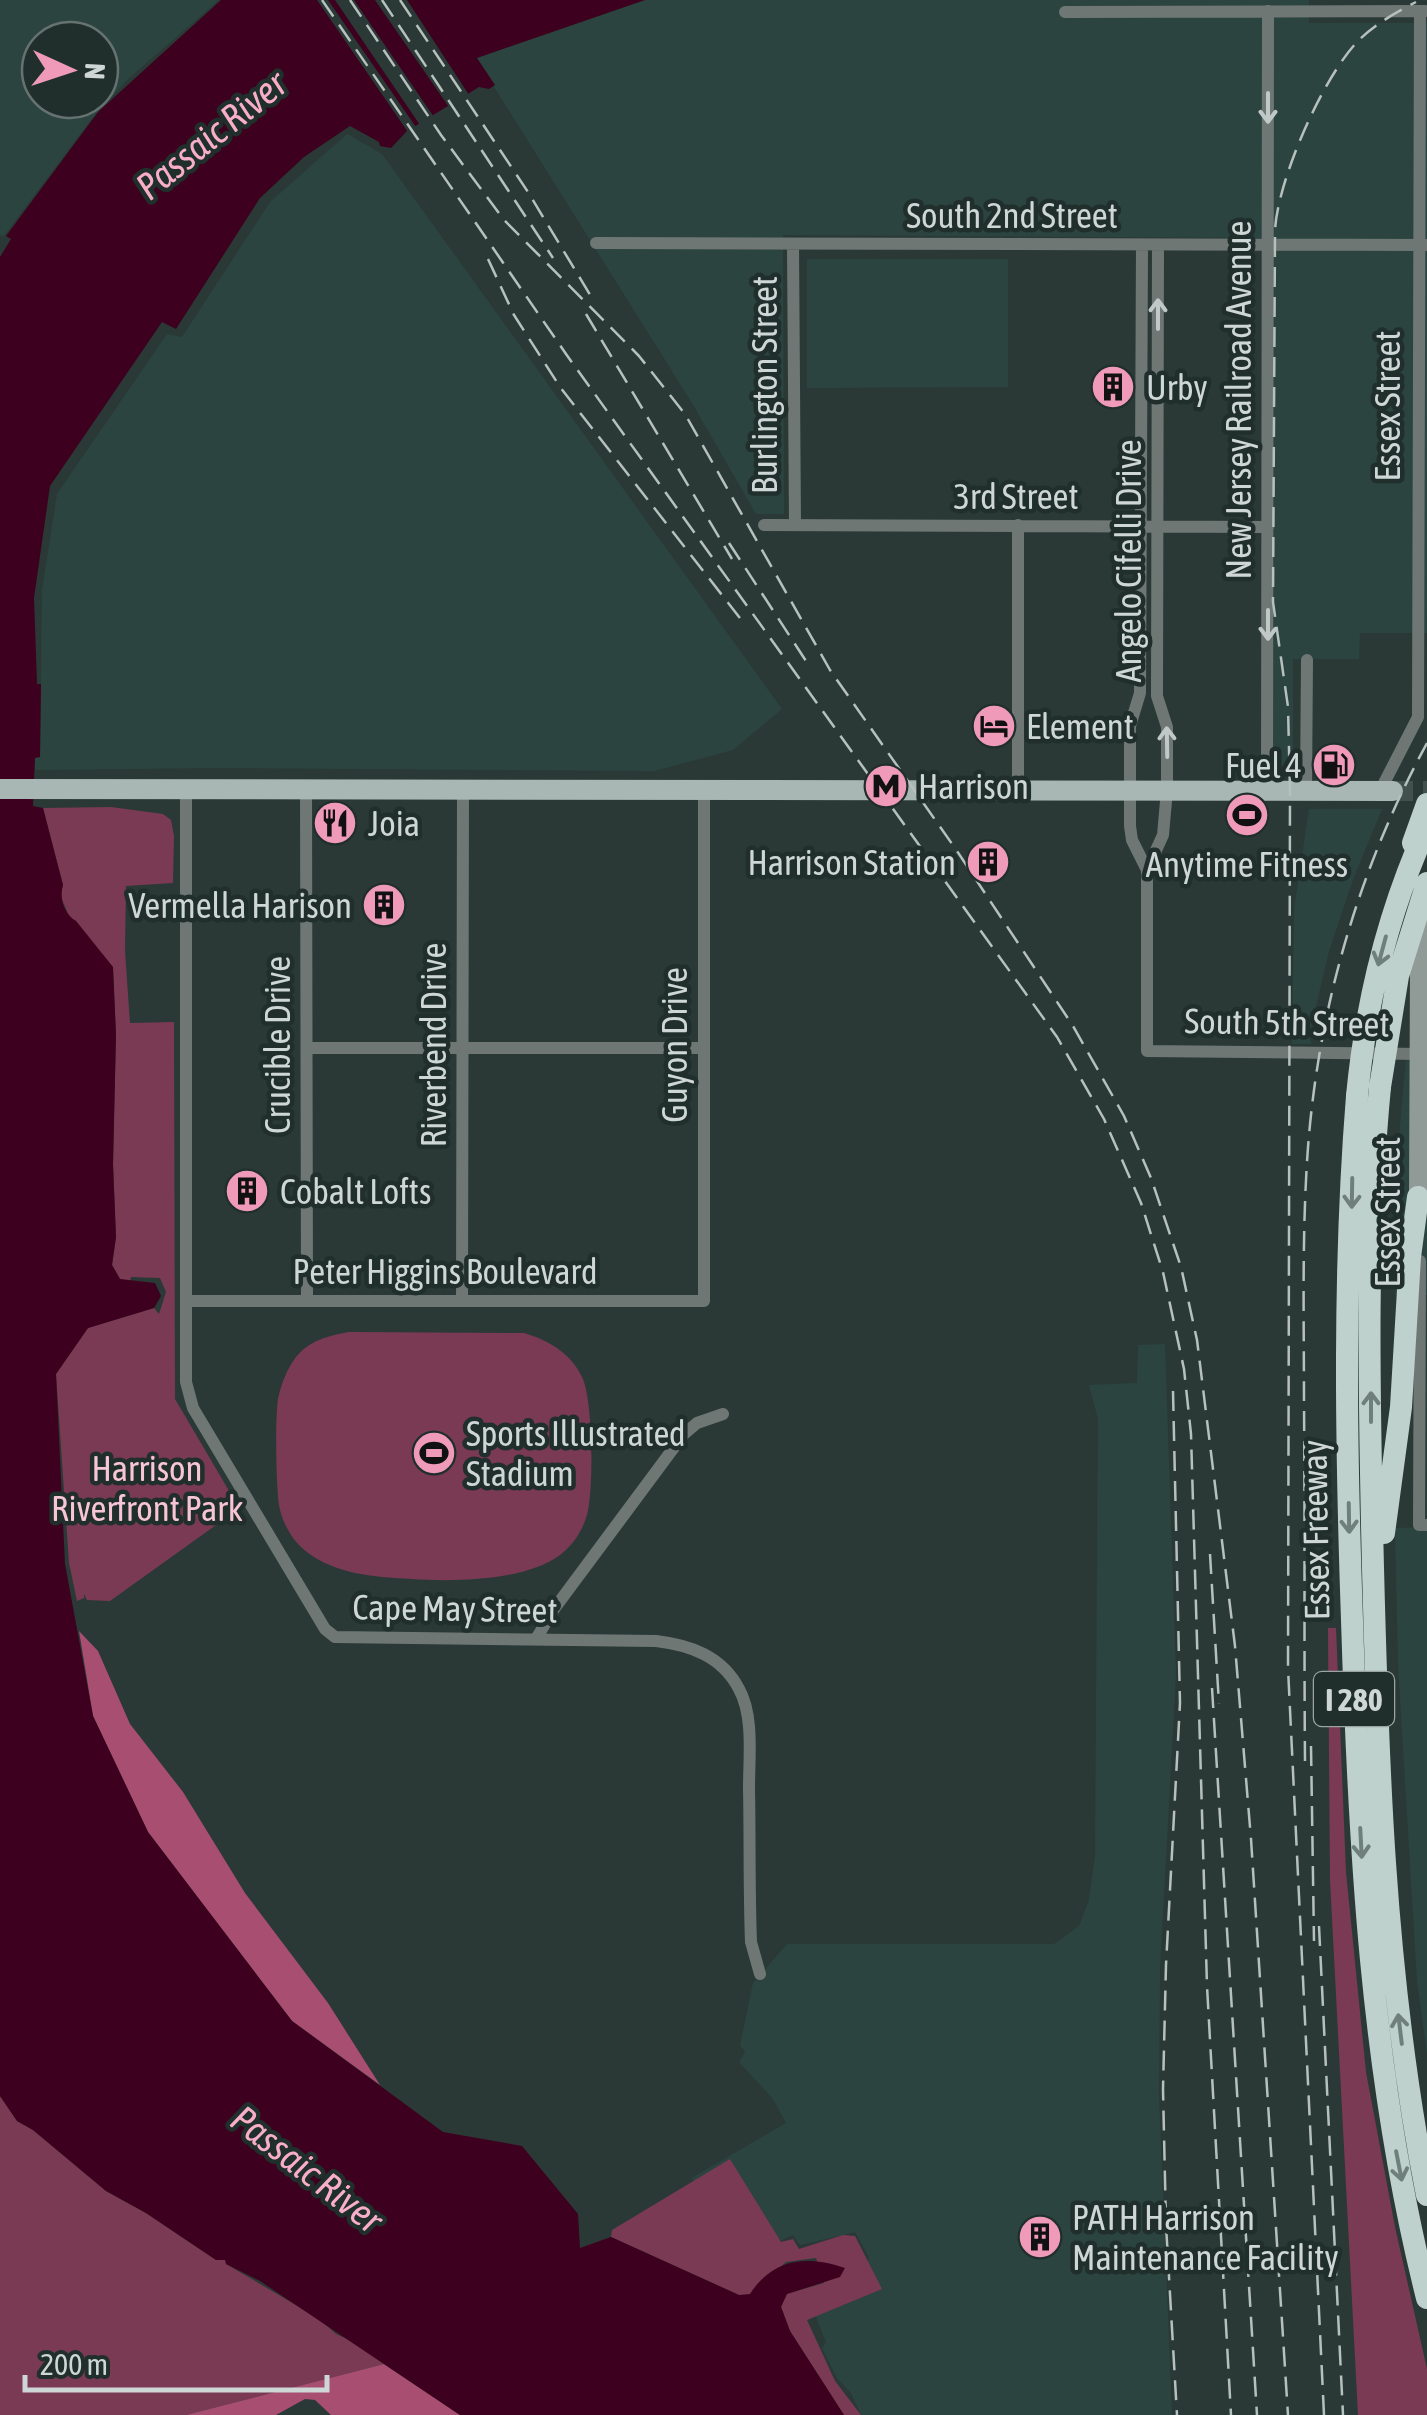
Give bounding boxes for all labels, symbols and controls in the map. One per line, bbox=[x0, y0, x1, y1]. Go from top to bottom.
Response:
north arrow bbox=[20, 20, 120, 120]
water label: Passaic River bbox=[128, 61, 296, 208]
text: N bbox=[79, 62, 111, 80]
one-way arrow bbox=[1258, 92, 1278, 124]
street label: South 2nd Street bbox=[906, 195, 1118, 235]
street label: New Jersey Railroad Avenue bbox=[1218, 221, 1258, 579]
street label: Burlington Street bbox=[744, 276, 784, 494]
one-way arrow bbox=[1148, 298, 1168, 330]
street label: Essex Street bbox=[1367, 331, 1407, 481]
building icon: Urby bbox=[1090, 364, 1136, 410]
place label: Urby bbox=[1146, 367, 1208, 407]
street label: Angelo Cifelli Drive bbox=[1108, 439, 1148, 683]
street label: 3rd Street bbox=[954, 476, 1078, 516]
one-way arrow bbox=[1258, 608, 1278, 640]
hotel icon: Element bbox=[971, 703, 1017, 749]
place label: Element bbox=[1026, 706, 1134, 746]
one-way arrow bbox=[1158, 726, 1176, 758]
fuel station icon: Fuel 4 bbox=[1311, 742, 1357, 788]
place label: Fuel 4 bbox=[1225, 745, 1302, 785]
metro station icon: Harrison bbox=[863, 763, 909, 809]
place label: Harrison bbox=[918, 766, 1029, 806]
sports icon: Anytime Fitness bbox=[1224, 792, 1270, 838]
restaurant icon: Joia bbox=[312, 800, 358, 846]
place label: Joia bbox=[368, 803, 420, 843]
building icon: Harrison Station bbox=[965, 839, 1011, 885]
place label: Harrison Station bbox=[748, 842, 956, 882]
place label: Anytime Fitness bbox=[1146, 844, 1348, 884]
building icon: Vermella Harison bbox=[361, 882, 407, 928]
place label: Vermella Harison bbox=[128, 885, 352, 925]
one-way arrow bbox=[1372, 934, 1391, 966]
street label: Riverbend Drive bbox=[413, 943, 453, 1147]
street label: Crucible Drive bbox=[257, 956, 297, 1134]
street label: Guyon Drive bbox=[654, 967, 694, 1123]
street label: South 5th Street bbox=[1184, 1000, 1390, 1044]
street label: Essex Street bbox=[1367, 1137, 1407, 1287]
building icon: Cobalt Lofts bbox=[224, 1168, 270, 1214]
place label: Cobalt Lofts bbox=[280, 1171, 431, 1211]
one-way arrow bbox=[1342, 1177, 1361, 1209]
street label: Peter Higgins Boulevard bbox=[292, 1251, 598, 1291]
one-way arrow bbox=[1362, 1392, 1380, 1424]
place label: Sports Illustrated Stadium bbox=[466, 1413, 686, 1493]
sports icon: Sports Illustrated Stadium bbox=[411, 1430, 457, 1476]
street label: Essex Freeway bbox=[1293, 1440, 1337, 1620]
park label: Harrison Riverfront Park bbox=[51, 1448, 243, 1528]
one-way arrow bbox=[1340, 1502, 1359, 1534]
street label: Cape May Street bbox=[352, 1586, 558, 1630]
road number: I 280 bbox=[1314, 1672, 1394, 1726]
one-way arrow bbox=[1352, 1827, 1371, 1859]
one-way arrow bbox=[1390, 2014, 1409, 2046]
water label: Passaic River bbox=[223, 2097, 393, 2242]
one-way arrow bbox=[1390, 2149, 1409, 2181]
place label: PATH Harrison Maintenance Facility bbox=[1072, 2197, 1339, 2277]
building icon: PATH Harrison Maintenance Facility bbox=[1017, 2214, 1063, 2260]
scale bar bbox=[25, 2330, 328, 2392]
text: 200 m bbox=[40, 2347, 108, 2381]

